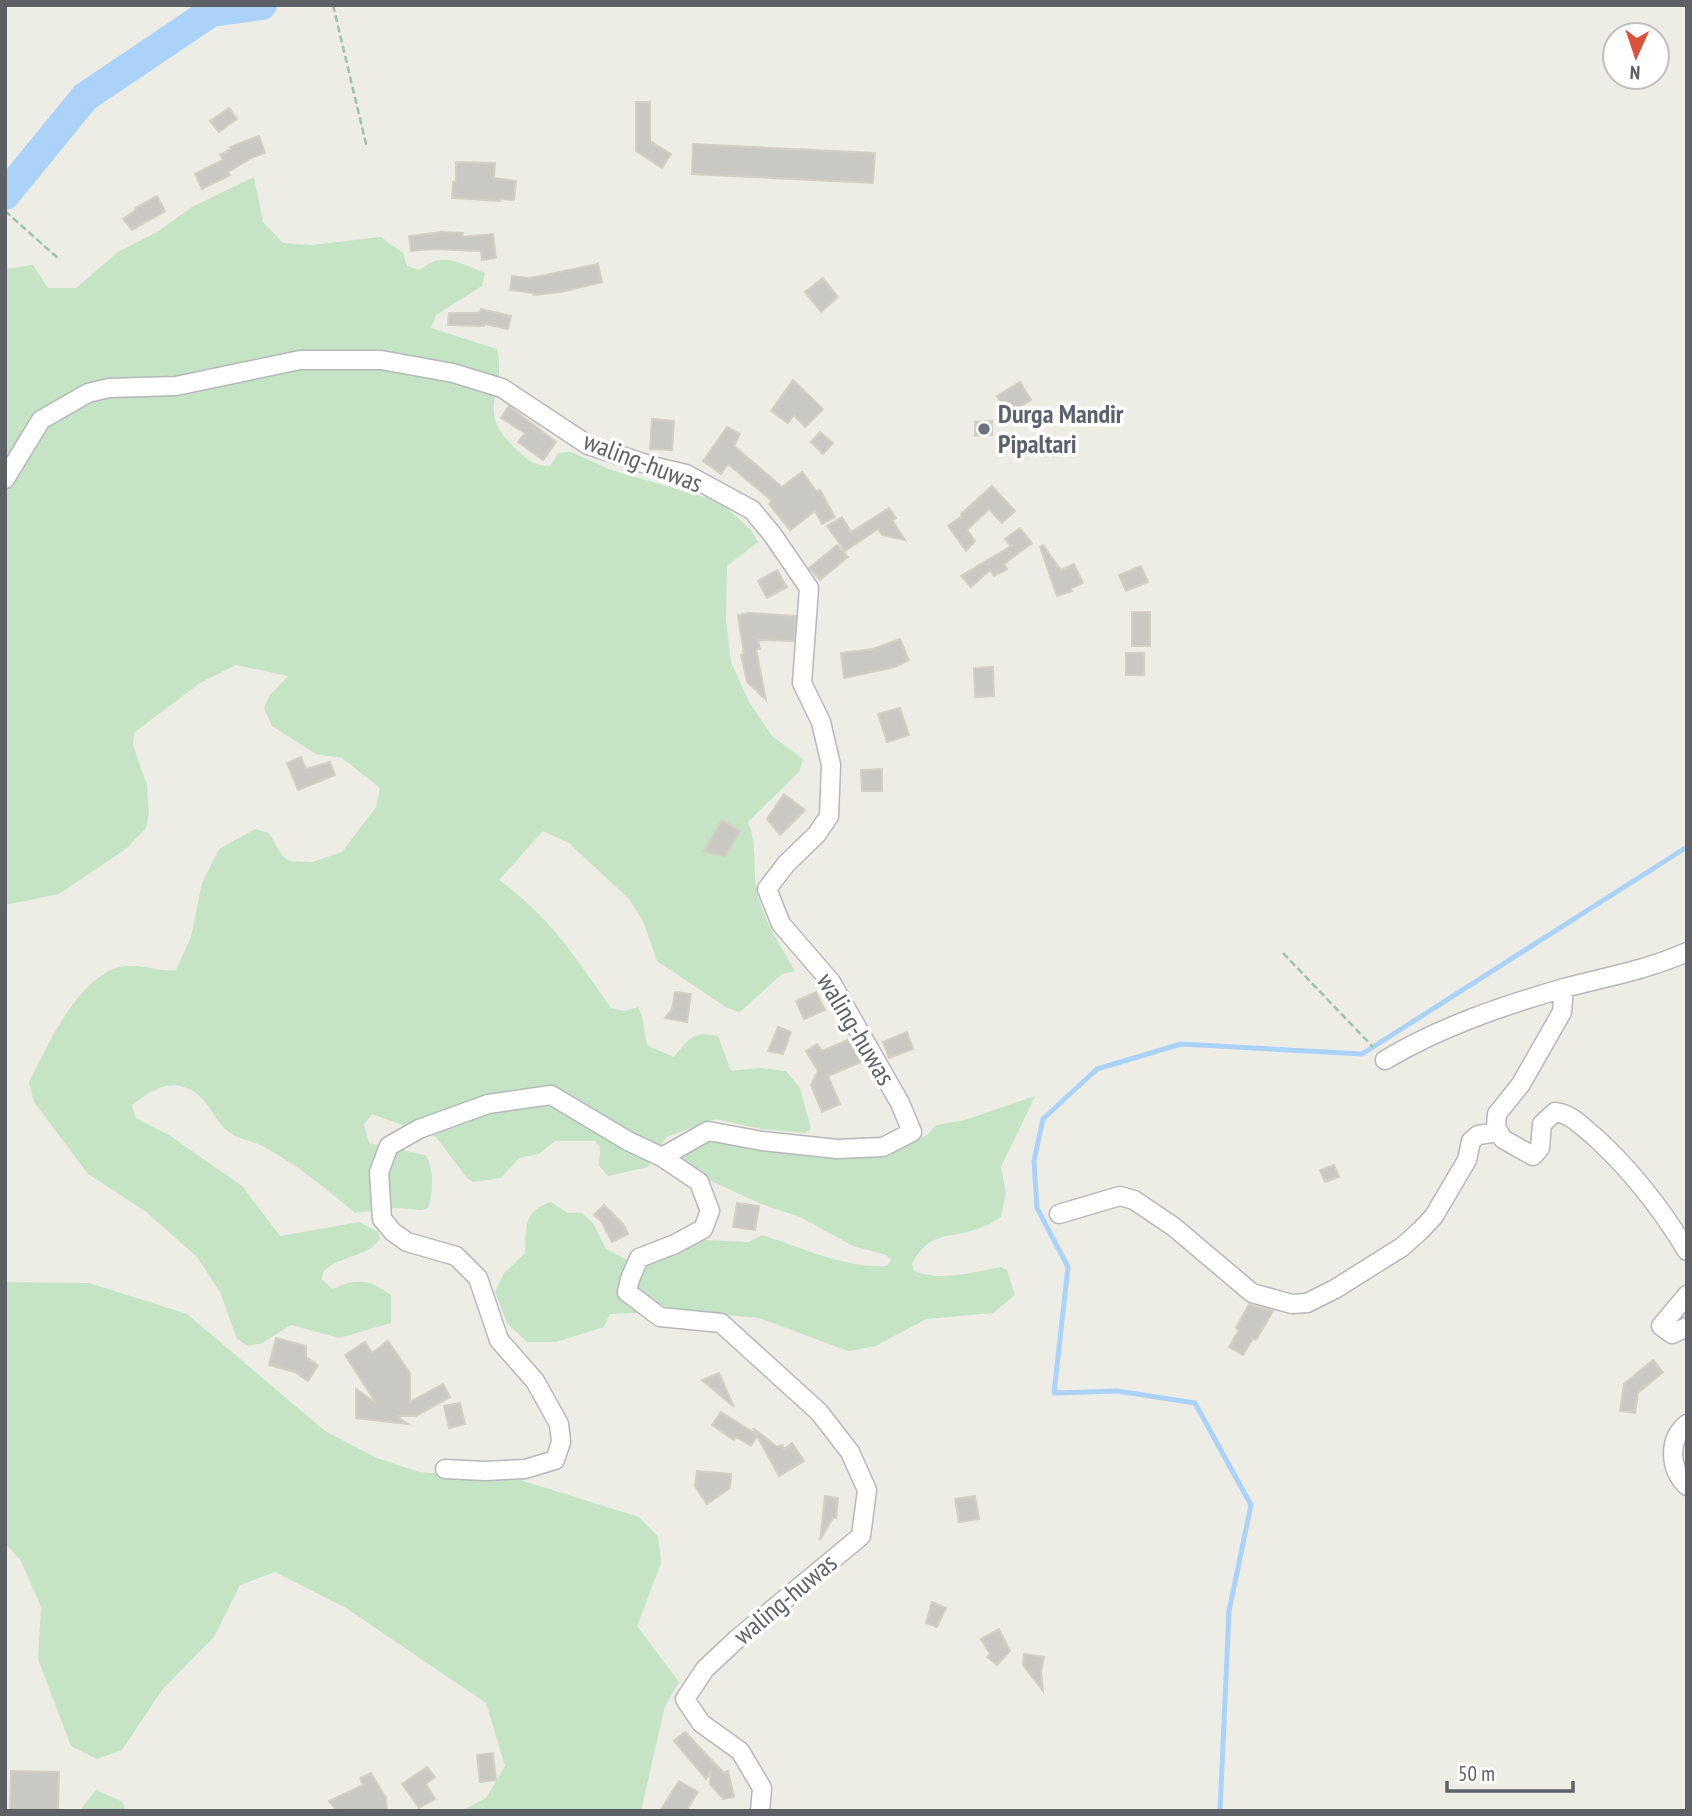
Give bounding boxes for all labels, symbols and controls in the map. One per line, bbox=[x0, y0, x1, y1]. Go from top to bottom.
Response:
north arrow bbox=[1601, 21, 1671, 91]
text: N bbox=[1629, 61, 1641, 85]
place label: Durga Mandir Pipaltari bbox=[998, 397, 1124, 460]
marker: Durga Mandir Pipaltari bbox=[976, 421, 992, 437]
street label: waling-huwas bbox=[579, 424, 707, 499]
street label: waling-huwas bbox=[810, 967, 903, 1091]
street label: waling-huwas bbox=[726, 1546, 843, 1651]
scale bar bbox=[1447, 1750, 1573, 1794]
text: 50 m bbox=[1458, 1760, 1495, 1787]

